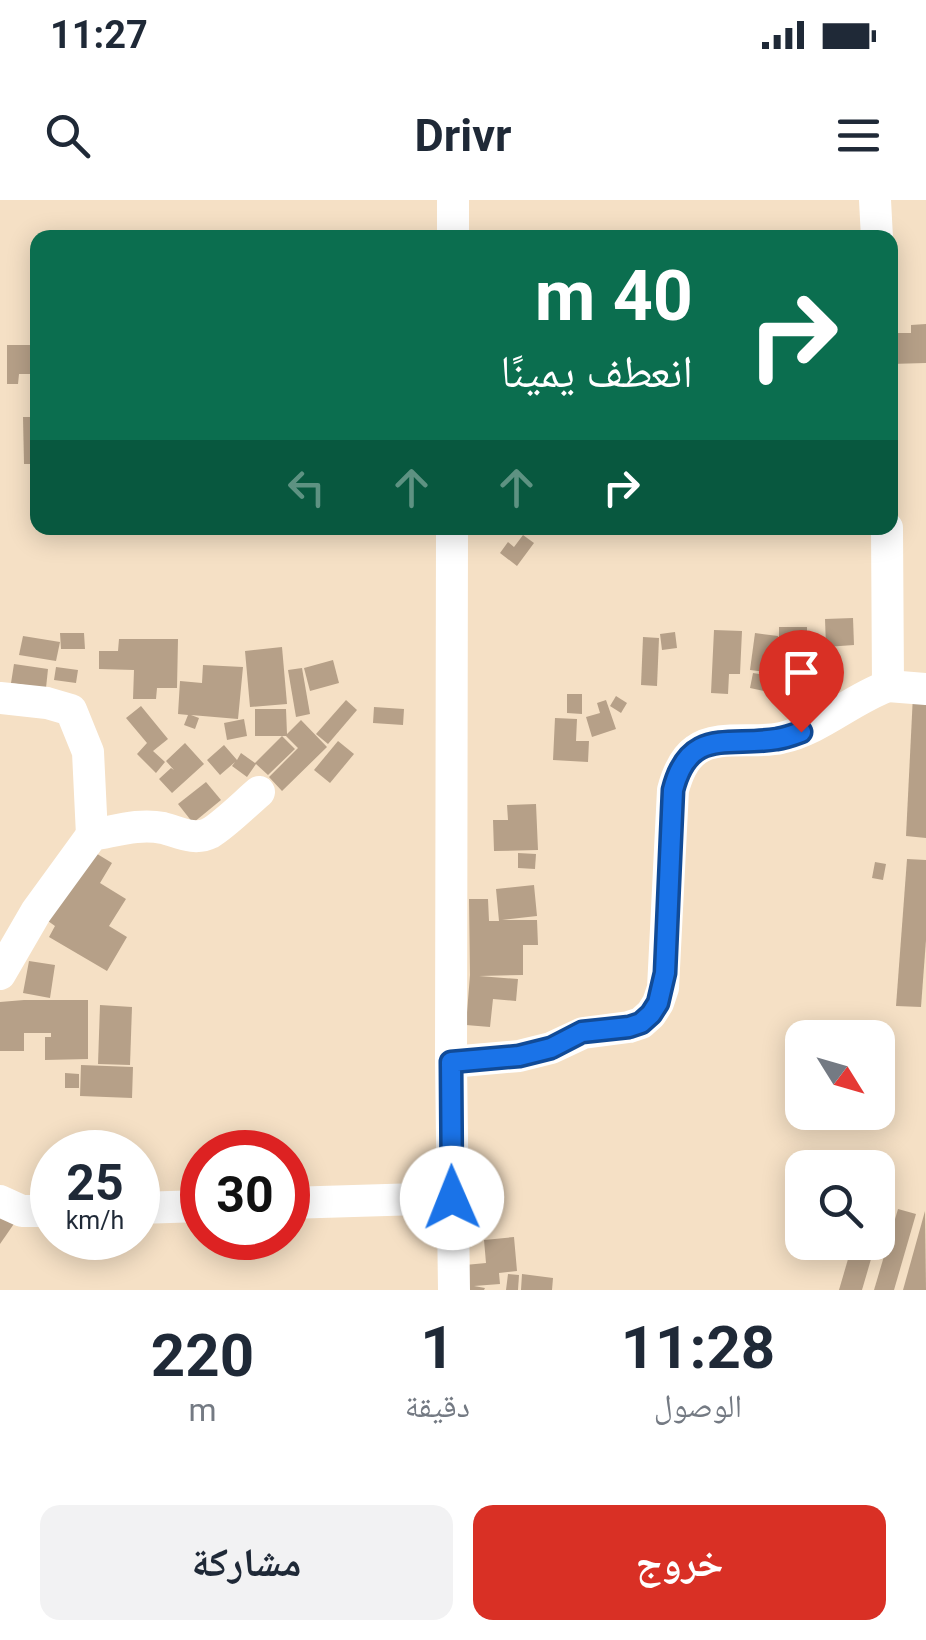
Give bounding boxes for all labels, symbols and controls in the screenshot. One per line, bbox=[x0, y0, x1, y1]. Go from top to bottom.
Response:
text: 11:27 bbox=[50, 13, 148, 57]
icon: search bbox=[40, 108, 95, 163]
icon: menu bbox=[831, 108, 886, 163]
text: Drivr bbox=[415, 109, 511, 162]
text: 40 m bbox=[535, 255, 693, 337]
icon: right bbox=[728, 270, 858, 400]
text: انعطف يمينًا bbox=[500, 345, 693, 398]
icon: left bbox=[279, 460, 334, 515]
icon: ahead bbox=[384, 460, 439, 515]
icon: ahead bbox=[489, 460, 544, 515]
icon: right bbox=[594, 460, 649, 515]
pin bbox=[759, 630, 844, 733]
icon: arrive bbox=[774, 645, 829, 700]
north arrow bbox=[785, 1020, 895, 1130]
map controls bbox=[785, 1020, 895, 1260]
speed limit sign: 30 bbox=[180, 1130, 310, 1260]
position arrow bbox=[400, 1146, 504, 1250]
button: search bbox=[785, 1150, 895, 1260]
text: 25 bbox=[66, 1154, 124, 1212]
text: km/h bbox=[66, 1206, 124, 1235]
text: 1 bbox=[420, 1312, 455, 1383]
text: 11:28 bbox=[621, 1312, 775, 1383]
text: 220 bbox=[151, 1320, 254, 1391]
text: دقيقة bbox=[405, 1387, 470, 1425]
text: الوصول bbox=[654, 1387, 742, 1425]
text: m bbox=[188, 1391, 216, 1429]
button: مشاركة bbox=[40, 1505, 453, 1620]
button: خروج bbox=[473, 1505, 886, 1620]

